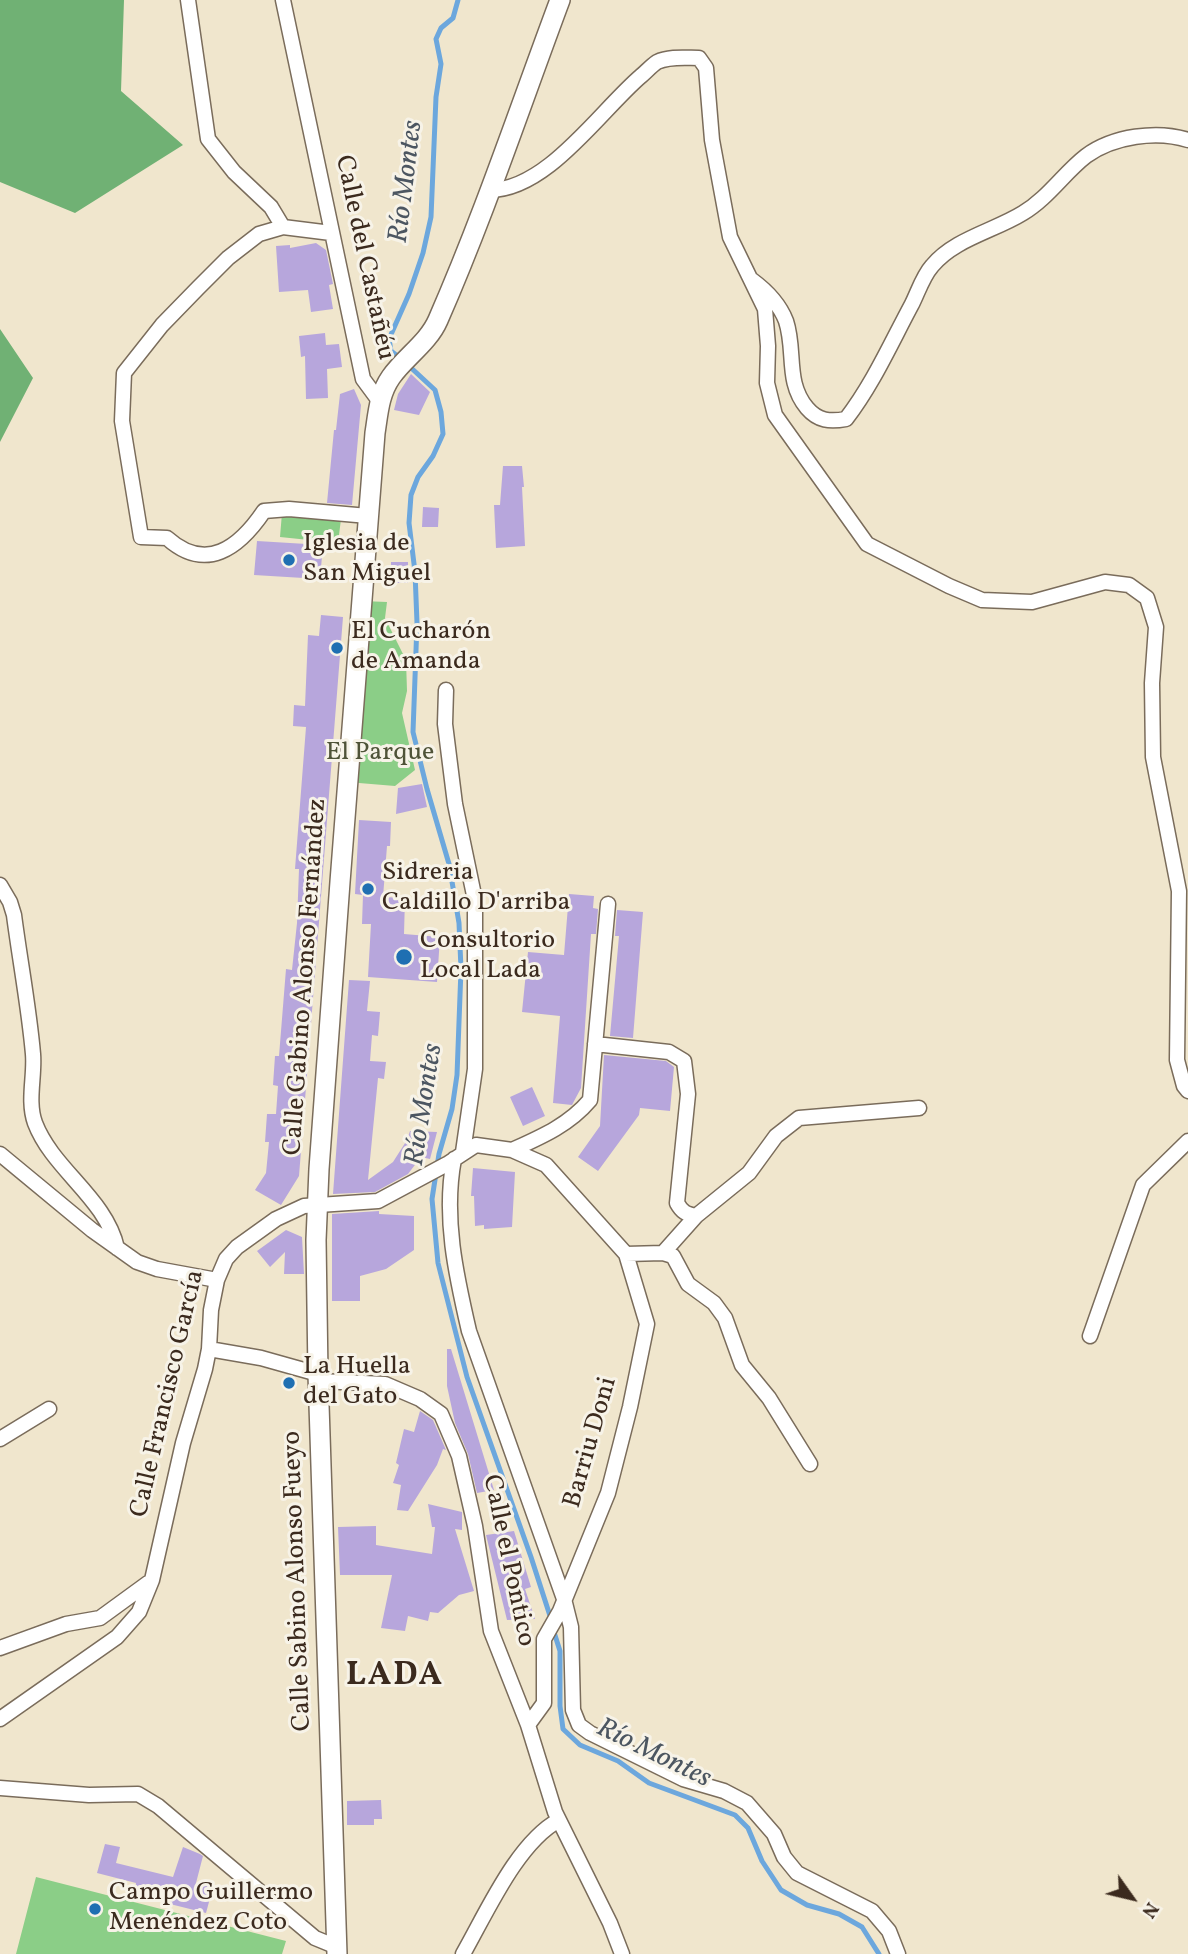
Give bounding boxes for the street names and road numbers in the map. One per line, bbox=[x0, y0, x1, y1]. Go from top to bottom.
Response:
street label: Calle del Castañéu bbox=[326, 153, 400, 363]
street label: Calle Gabino Alonso Fernández bbox=[279, 798, 335, 1156]
street label: Calle Francisco García bbox=[125, 1267, 213, 1521]
street label: Barriu Doni bbox=[558, 1374, 626, 1512]
street label: Calle Sabino Alonso Fueyo bbox=[278, 1430, 320, 1732]
street label: Calle el Pontico bbox=[474, 1472, 540, 1650]

